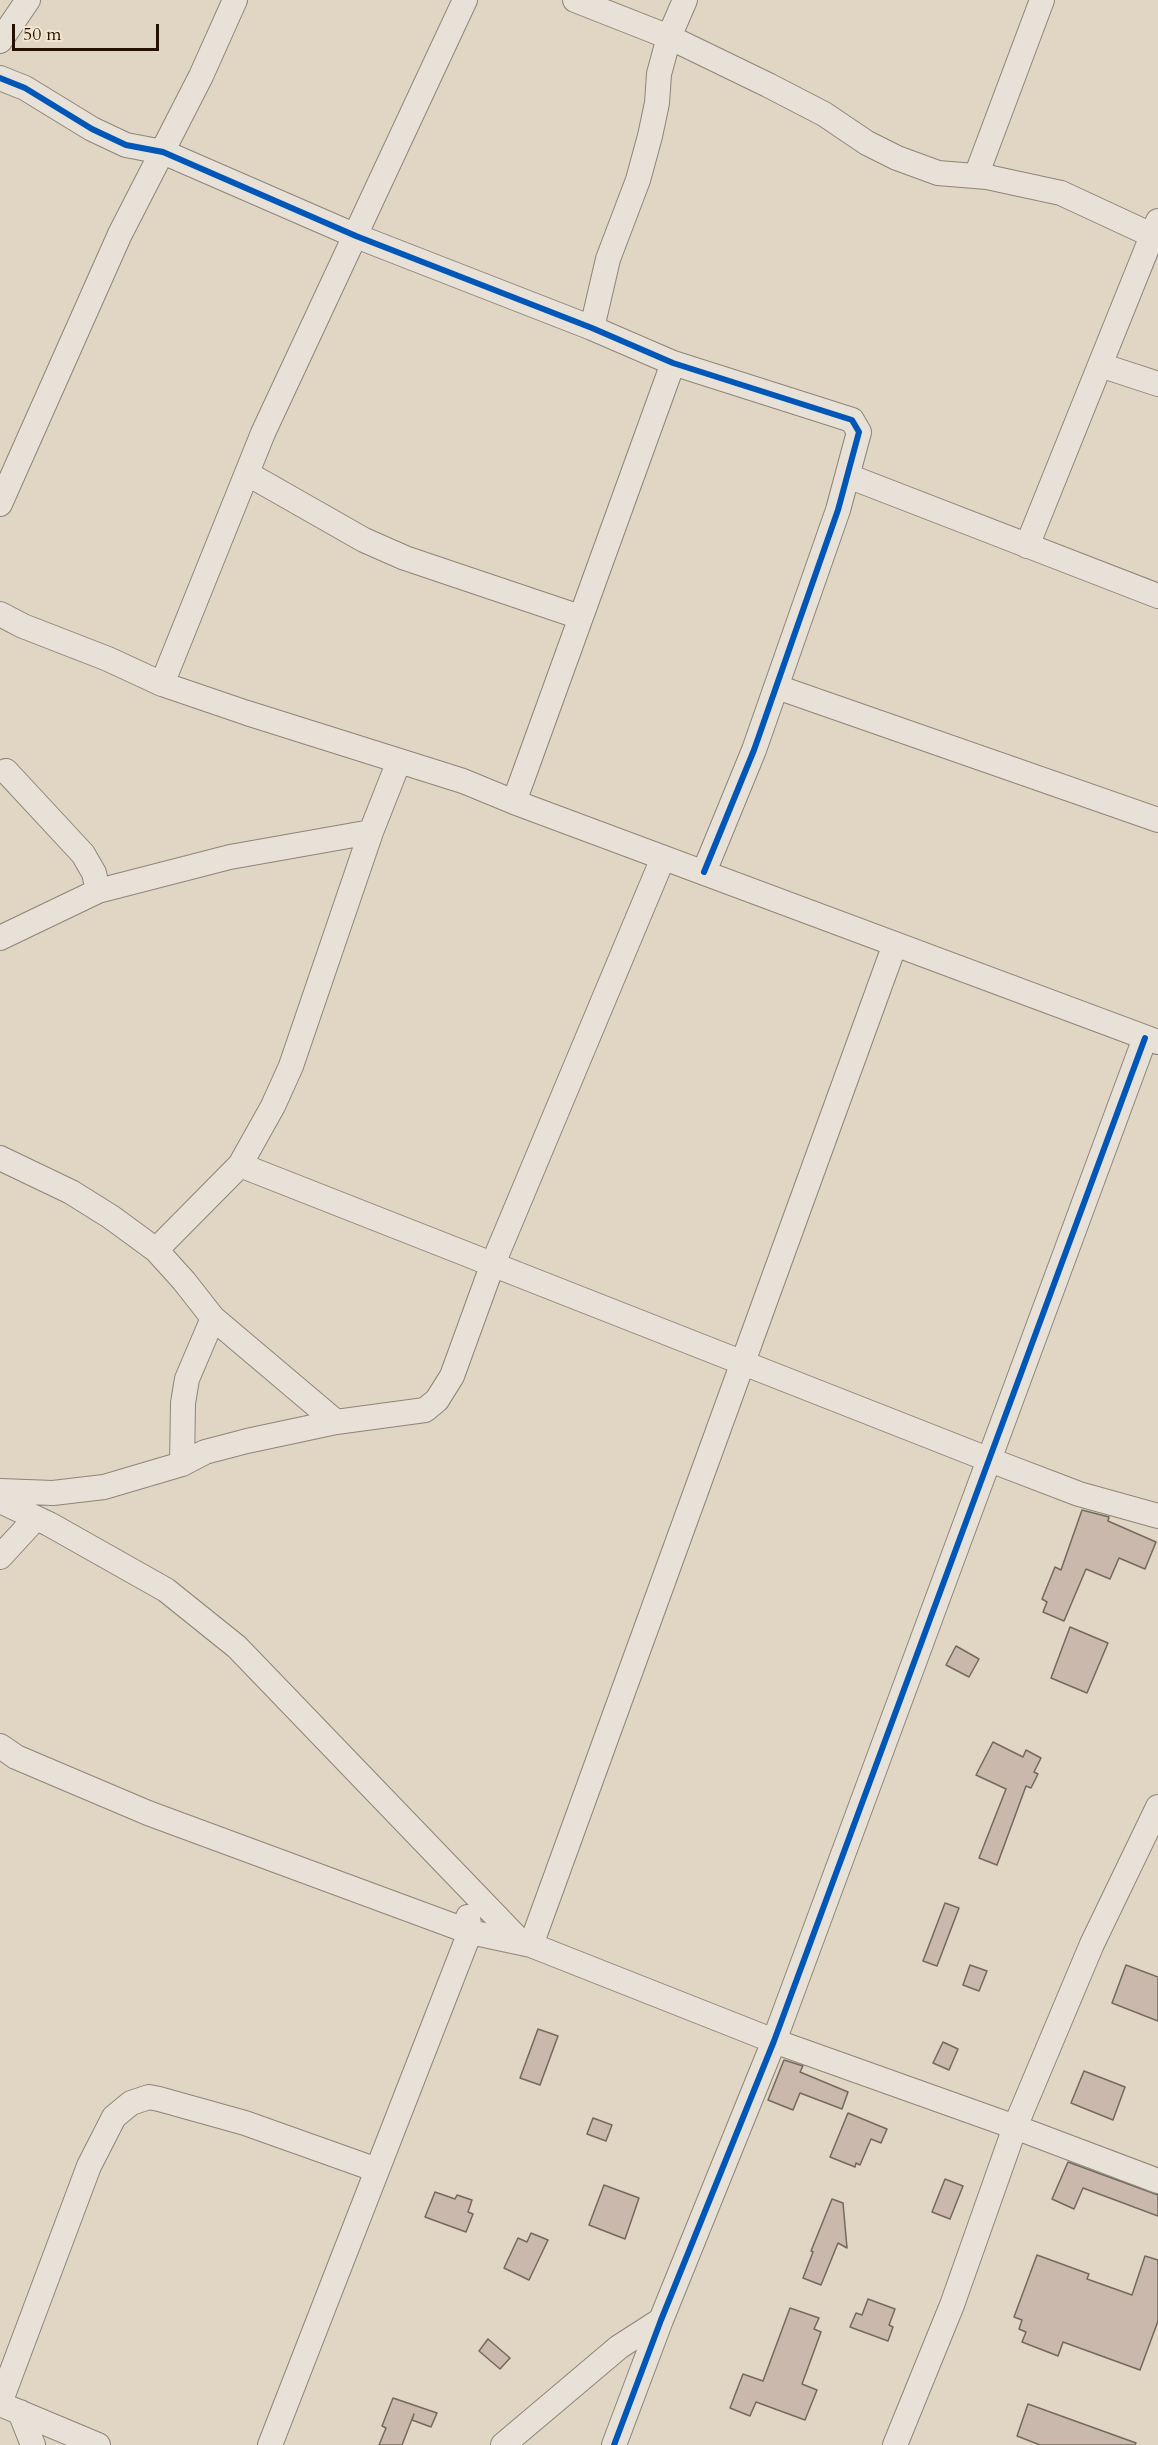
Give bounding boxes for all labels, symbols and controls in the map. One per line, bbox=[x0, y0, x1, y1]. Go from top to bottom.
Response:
scale bar bbox=[15, 12, 162, 50]
text: 50 m bbox=[23, 22, 62, 47]

